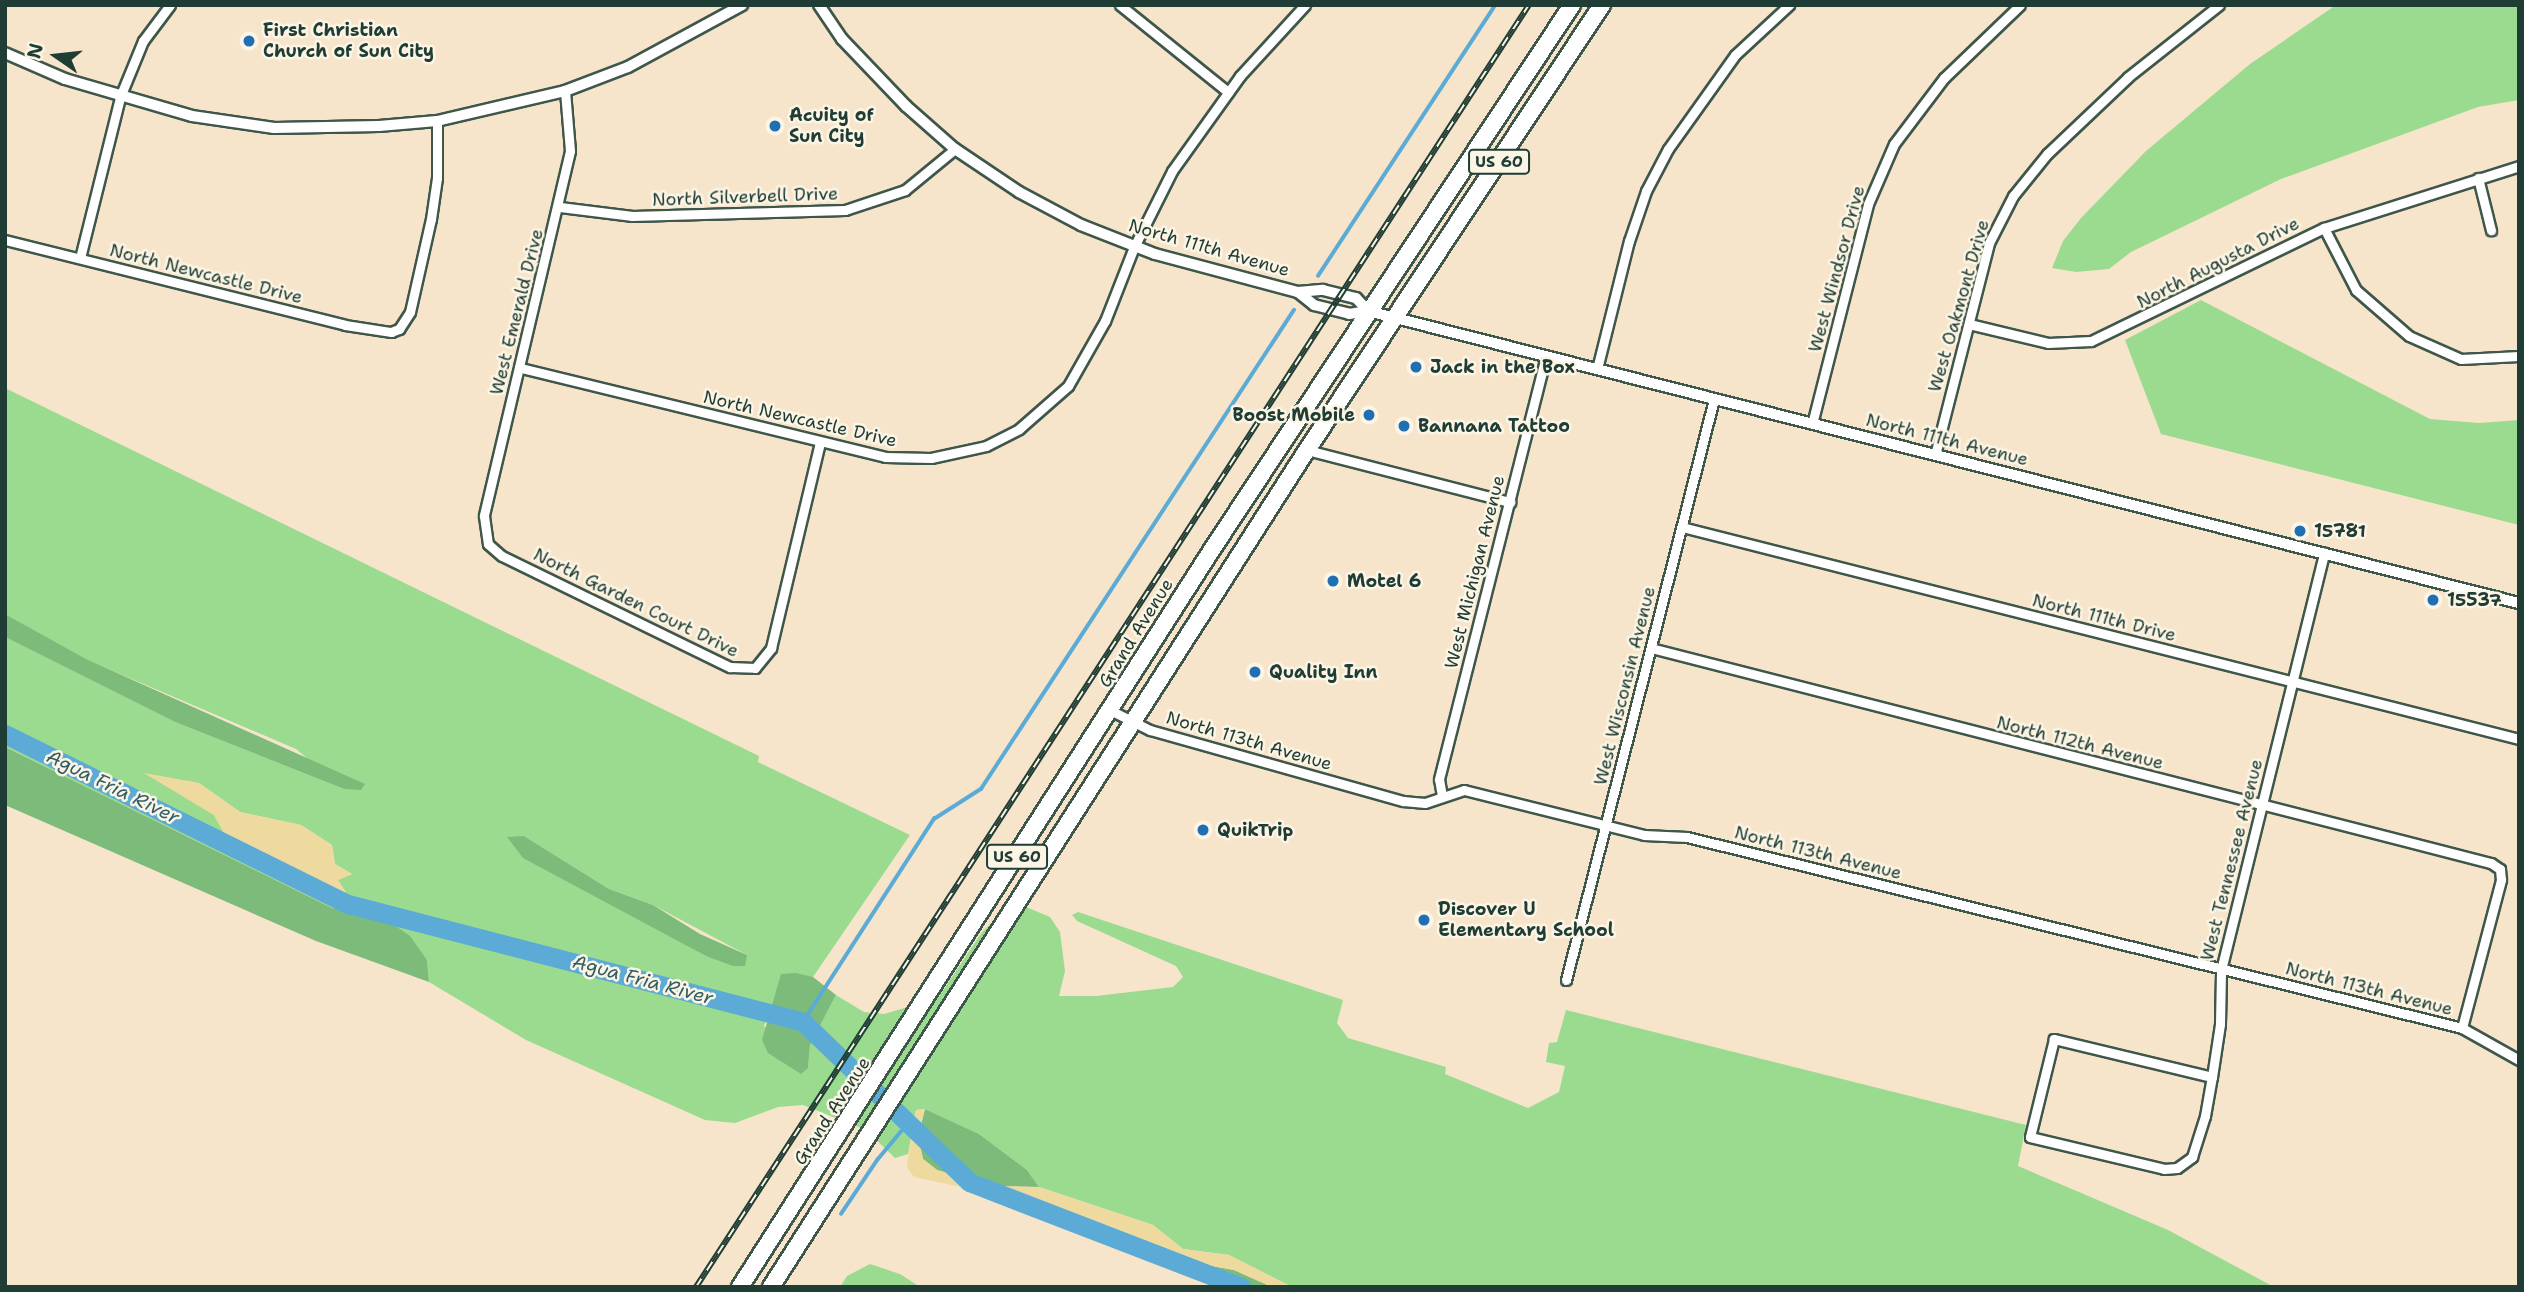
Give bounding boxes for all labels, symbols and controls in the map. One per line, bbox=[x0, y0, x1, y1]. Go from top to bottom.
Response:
place label: First Christian Church of Sun City bbox=[263, 20, 434, 62]
north arrow bbox=[21, 21, 91, 91]
marker: First Christian Church of Sun City bbox=[241, 33, 257, 49]
text: N bbox=[21, 40, 49, 61]
place label: Acuity of Sun City bbox=[789, 105, 874, 148]
marker: Acuity of Sun City bbox=[767, 118, 783, 134]
road number: US 60 bbox=[1468, 150, 1530, 174]
street label: North Silverbell Drive bbox=[652, 183, 838, 211]
street label: West Windsor Drive bbox=[1804, 183, 1870, 355]
street label: North Augusta Drive bbox=[2133, 213, 2303, 313]
street label: North 111th Avenue bbox=[1126, 215, 1292, 281]
street label: West Oakmont Drive bbox=[1924, 217, 1994, 395]
street label: West Emerald Drive bbox=[486, 227, 548, 397]
street label: North Newcastle Drive bbox=[107, 240, 305, 308]
place label: Jack in the Box bbox=[1430, 356, 1575, 378]
marker: Jack in the Box bbox=[1408, 359, 1424, 375]
street label: North Newcastle Drive bbox=[701, 386, 899, 452]
place label: Boost Mobile bbox=[1232, 404, 1355, 426]
marker: Boost Mobile bbox=[1361, 407, 1377, 423]
street label: North 111th Avenue bbox=[1864, 409, 2030, 471]
place label: Bannana Tattoo bbox=[1418, 415, 1570, 437]
marker: Bannana Tattoo bbox=[1396, 418, 1412, 434]
street label: West Michigan Avenue bbox=[1440, 473, 1510, 671]
place label: 15781 bbox=[2314, 520, 2366, 542]
marker: 15781 bbox=[2292, 523, 2308, 539]
street label: North Garden Court Drive bbox=[530, 544, 742, 662]
place label: Motel 6 bbox=[1347, 570, 1421, 592]
marker: Motel 6 bbox=[1325, 573, 1341, 589]
street label: Grand Avenue bbox=[1094, 575, 1178, 691]
street label: West Wisconsin Avenue bbox=[1590, 584, 1660, 788]
place label: 15537 bbox=[2447, 589, 2502, 611]
street label: North 111th Drive bbox=[2030, 590, 2178, 646]
marker: 15537 bbox=[2425, 592, 2441, 608]
place label: Quality Inn bbox=[1269, 661, 1377, 683]
marker: Quality Inn bbox=[1247, 664, 1263, 680]
street label: North 113th Avenue bbox=[1164, 707, 1334, 775]
street label: North 112th Avenue bbox=[1994, 712, 2166, 774]
water label: Agua Fria River bbox=[43, 745, 183, 829]
street label: West Tennessee Avenue bbox=[2196, 757, 2268, 963]
place label: QuikTrip bbox=[1217, 819, 1293, 841]
marker: QuikTrip bbox=[1195, 822, 1211, 838]
street label: North 113th Avenue bbox=[1732, 822, 1904, 884]
road number: US 60 bbox=[986, 844, 1048, 870]
place label: Discover U Elementary School bbox=[1438, 899, 1614, 942]
marker: Discover U Elementary School bbox=[1416, 912, 1432, 928]
water label: Agua Fria River bbox=[570, 950, 716, 1010]
street label: North 113th Avenue bbox=[2283, 958, 2455, 1020]
street label: Grand Avenue bbox=[789, 1053, 875, 1169]

